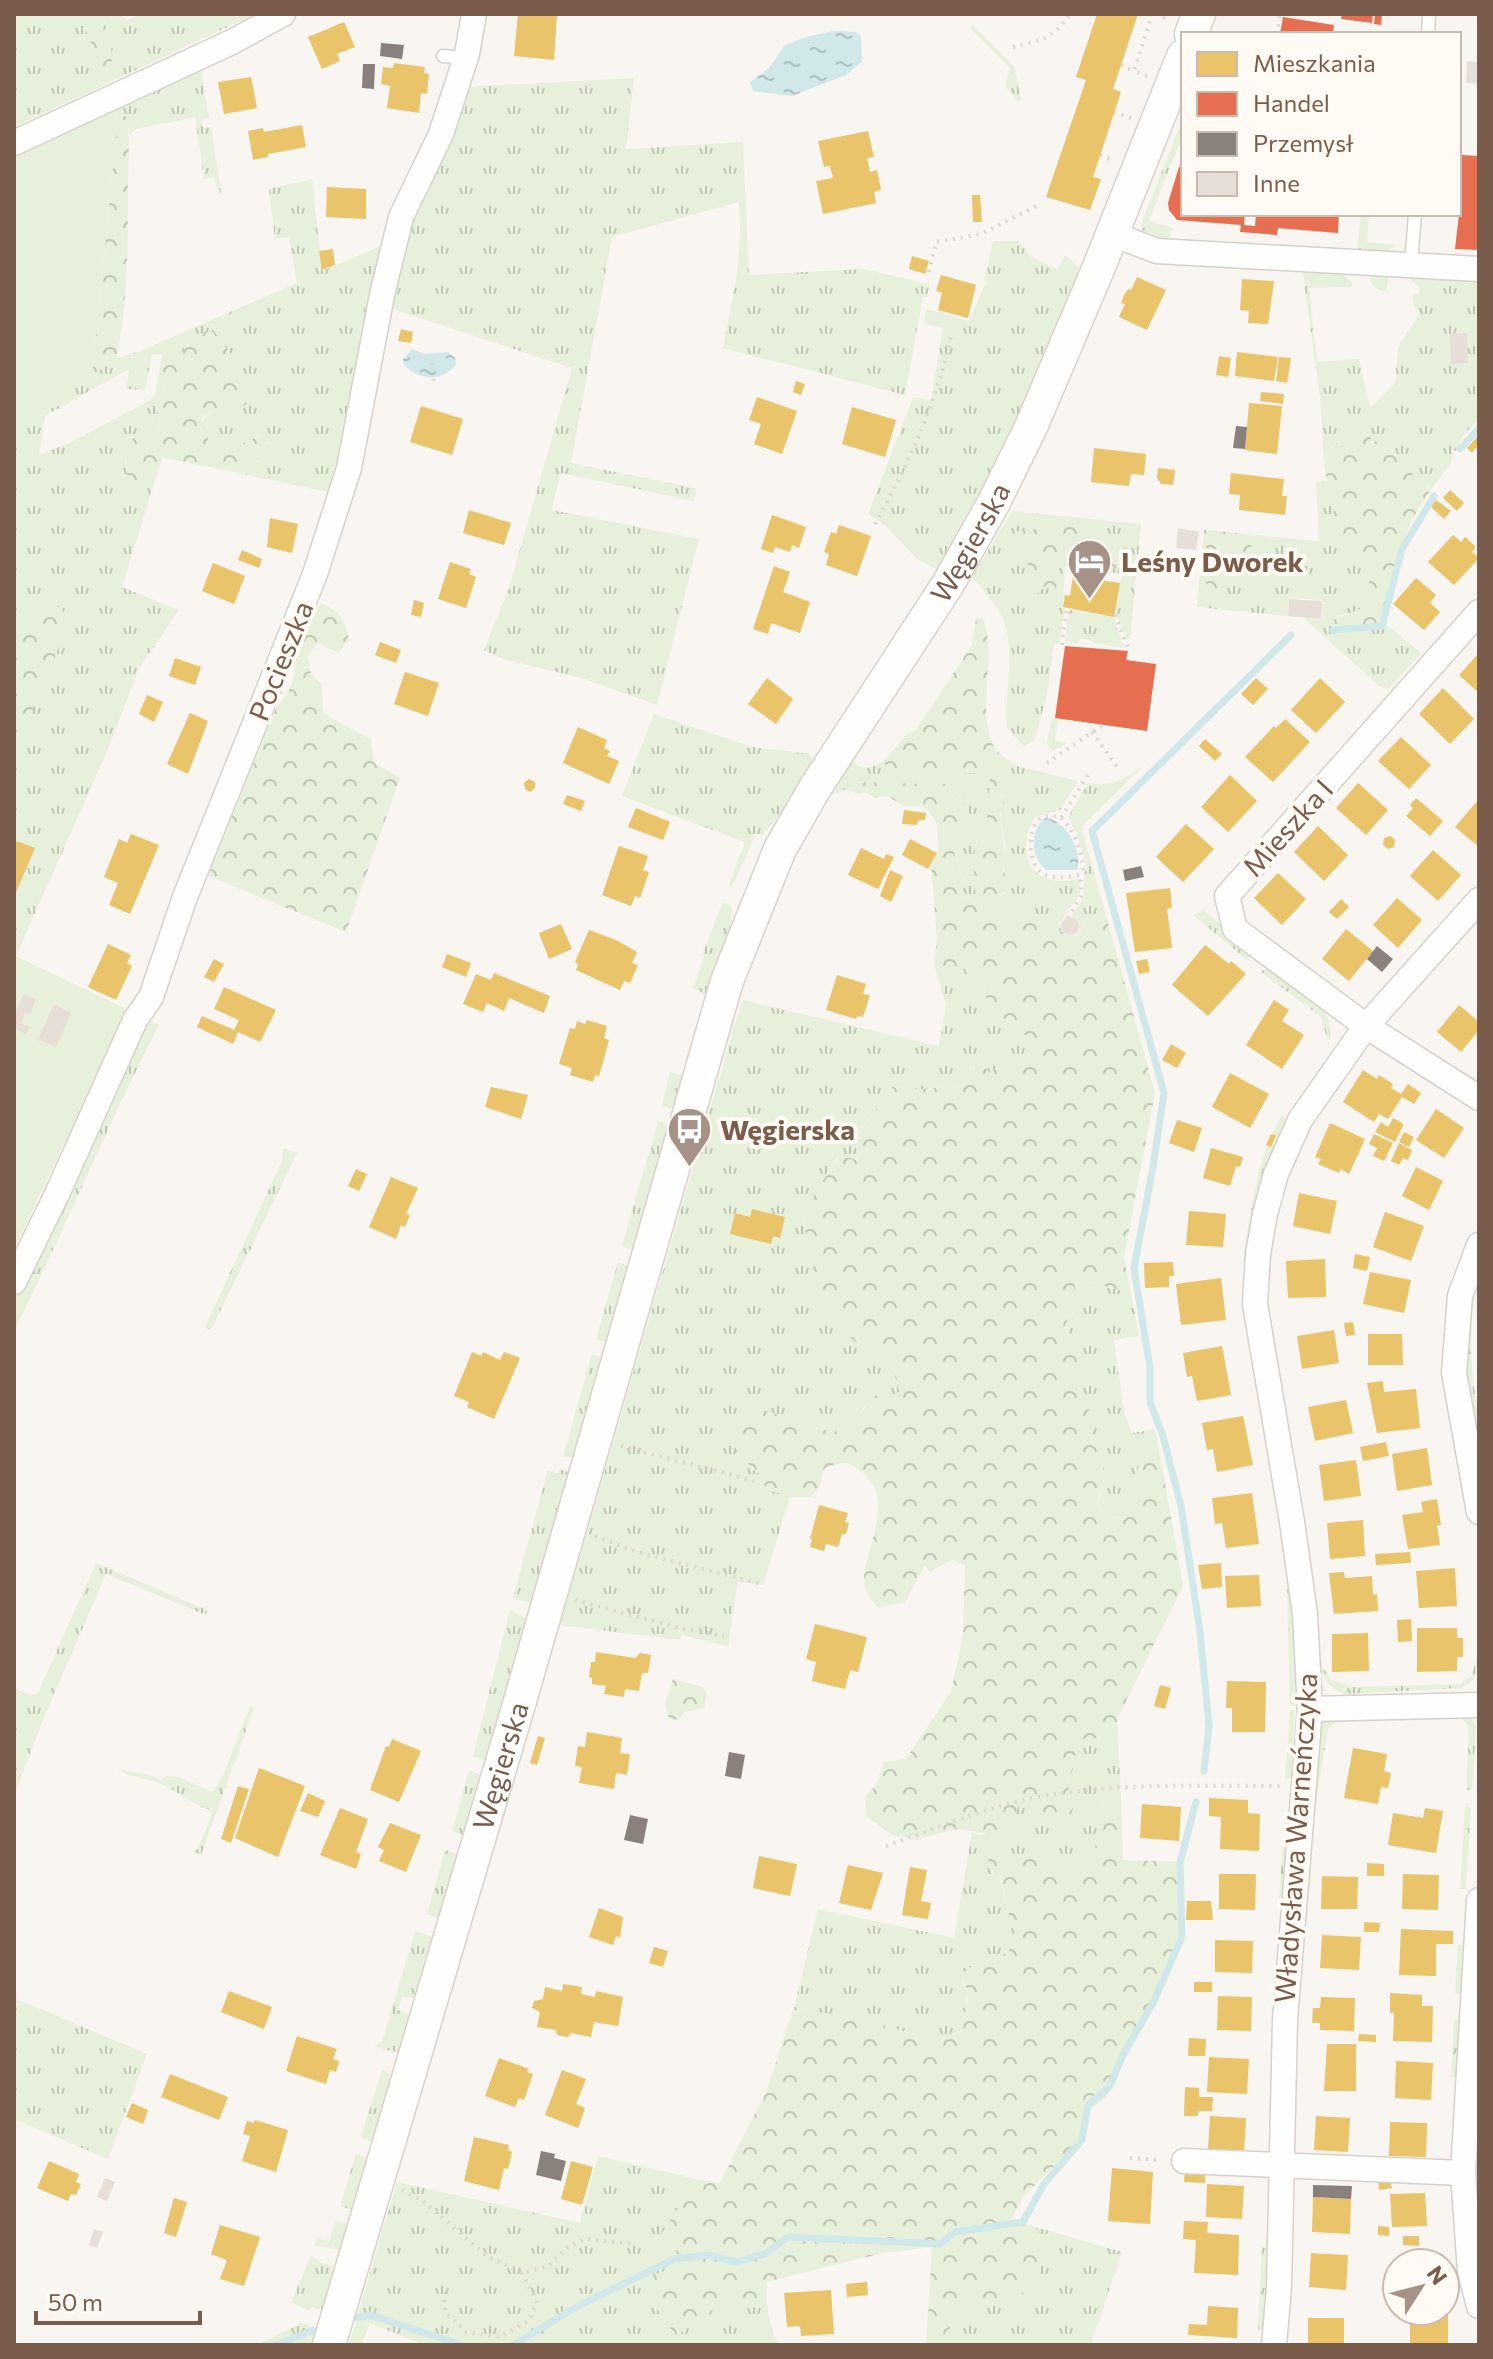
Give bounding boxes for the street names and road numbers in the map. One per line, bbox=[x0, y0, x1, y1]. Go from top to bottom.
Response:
street label: Węgierska bbox=[923, 477, 1017, 609]
street label: Pocieszka bbox=[241, 596, 319, 725]
street label: Mieszka I bbox=[1235, 772, 1340, 883]
street label: Władysława Warneńczyka bbox=[1266, 1672, 1324, 2004]
street label: Węgierska bbox=[465, 1698, 535, 1834]

